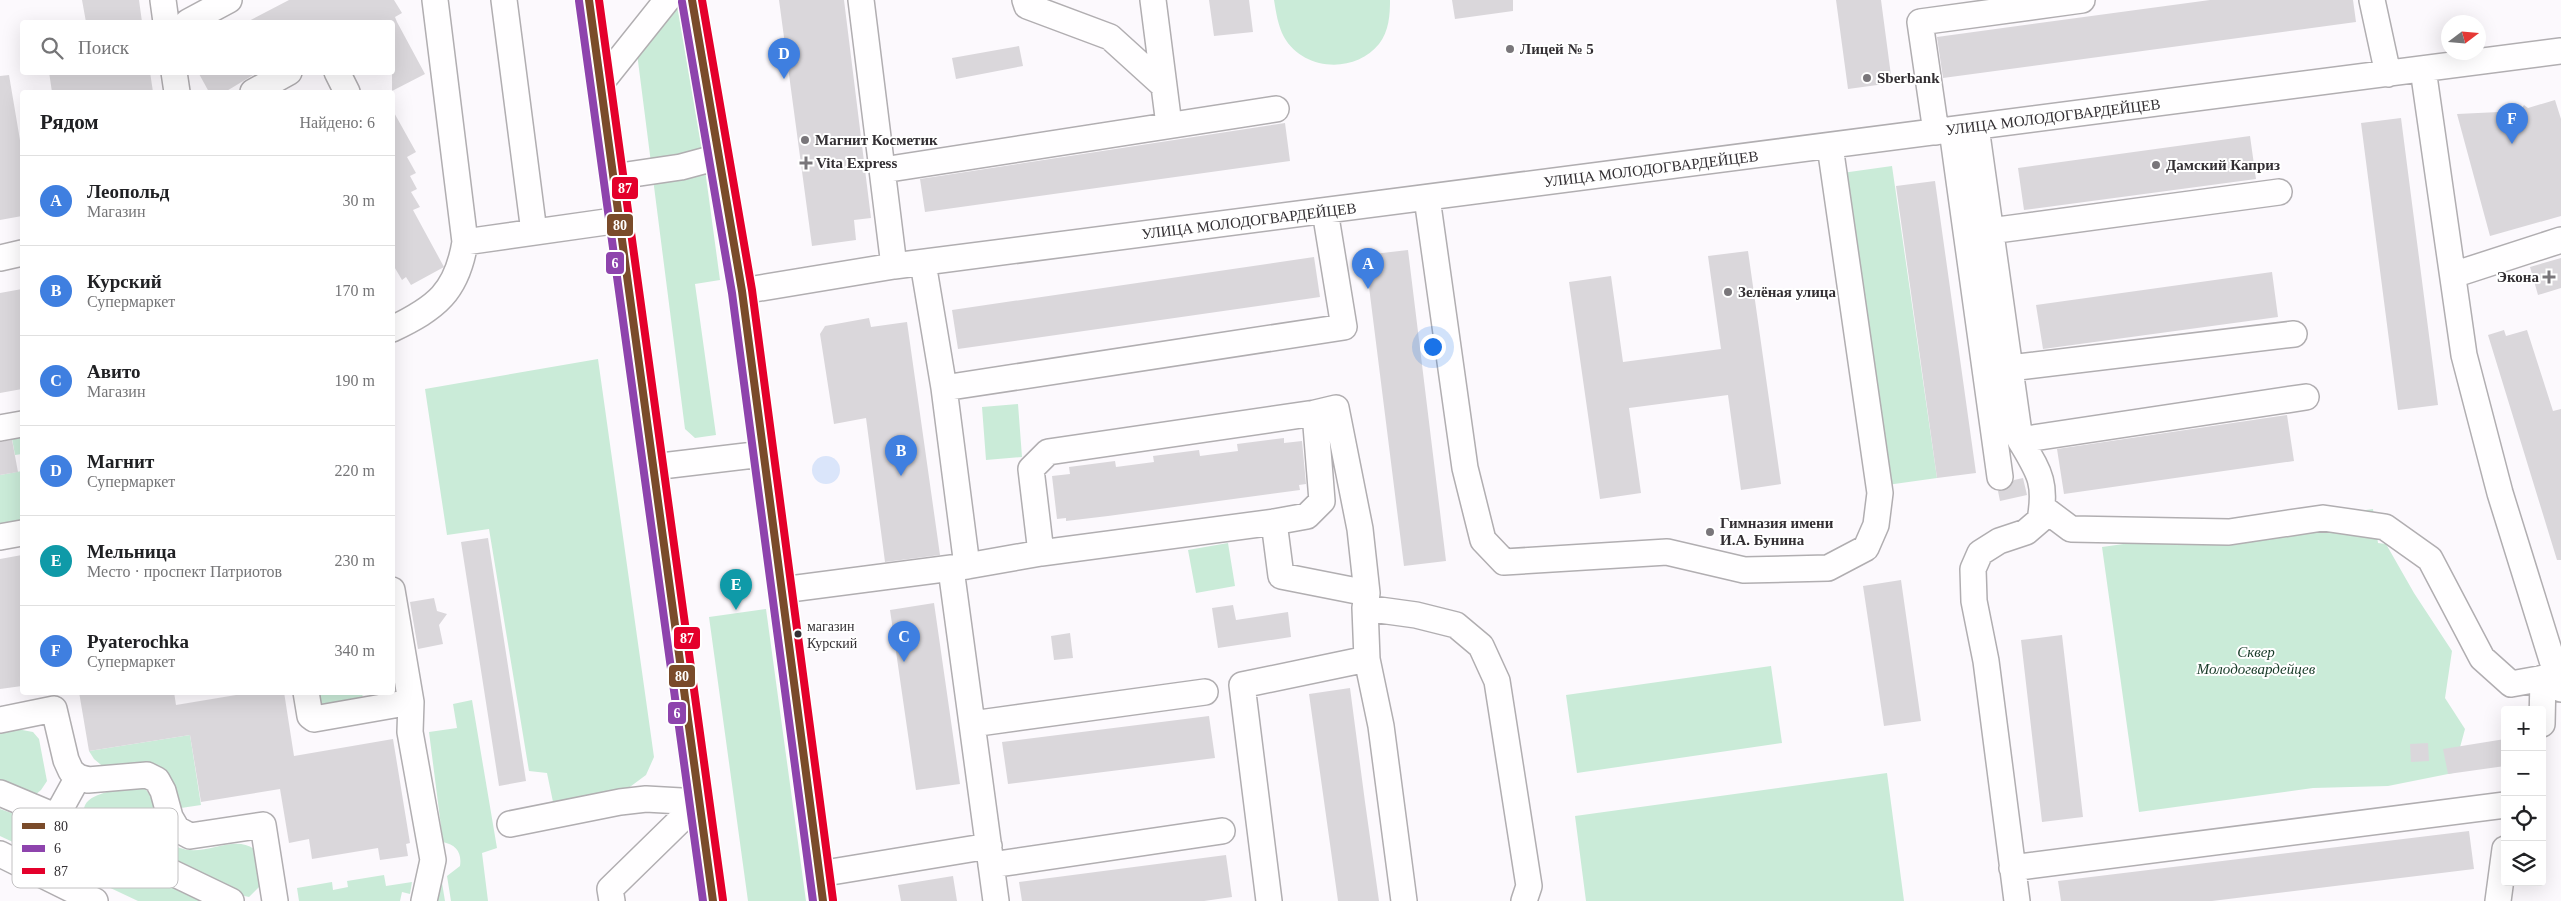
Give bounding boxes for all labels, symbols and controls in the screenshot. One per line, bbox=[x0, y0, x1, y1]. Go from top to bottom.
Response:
north arrow bbox=[2441, 15, 2486, 60]
search box bbox=[20, 20, 395, 75]
icon: search bbox=[38, 34, 66, 62]
text: Поиск bbox=[78, 37, 129, 58]
pin: D bbox=[768, 38, 800, 79]
place label: Лицей № 5 bbox=[1520, 41, 1594, 57]
marker: Лицей № 5 bbox=[1504, 43, 1516, 55]
place label: Sberbank bbox=[1877, 70, 1940, 86]
marker: Sberbank bbox=[1861, 72, 1873, 84]
street label: УЛИЦА МОЛОДОГВАРДЕЙЦЕВ bbox=[1945, 96, 2161, 138]
pin: F bbox=[2496, 103, 2528, 144]
text: Рядом bbox=[40, 110, 99, 134]
text: Найдено: 6 bbox=[300, 114, 375, 131]
place label: Магнит Косметик bbox=[815, 132, 938, 148]
marker: Магнит Косметик bbox=[799, 134, 811, 146]
street label: УЛИЦА МОЛОДОГВАРДЕЙЦЕВ bbox=[1543, 148, 1759, 190]
place label: Vita Express bbox=[816, 155, 897, 171]
marker: Vita Express bbox=[800, 157, 812, 169]
place label: Дамский Каприз bbox=[2166, 157, 2280, 173]
marker: Дамский Каприз bbox=[2150, 159, 2162, 171]
line badge: 87 bbox=[611, 176, 639, 200]
text: Леопольд bbox=[87, 181, 169, 202]
text: 87 bbox=[618, 181, 632, 196]
text: A bbox=[50, 192, 62, 209]
text: 30 m bbox=[343, 192, 375, 209]
street label: УЛИЦА МОЛОДОГВАРДЕЙЦЕВ bbox=[1141, 200, 1357, 242]
text: Магазин bbox=[87, 203, 145, 220]
line badge: 80 bbox=[606, 213, 634, 237]
text: 80 bbox=[613, 218, 627, 233]
pin: A bbox=[1352, 248, 1384, 289]
line badge: 6 bbox=[605, 251, 625, 275]
text: 6 bbox=[612, 256, 619, 271]
place label: Экона bbox=[2497, 269, 2539, 285]
text: Курский bbox=[87, 271, 162, 292]
marker: Экона bbox=[2543, 271, 2555, 283]
text: B bbox=[51, 282, 61, 299]
text: 170 m bbox=[335, 282, 375, 299]
place label: Зелёная улица bbox=[1738, 284, 1836, 300]
marker: Зелёная улица bbox=[1722, 286, 1734, 298]
text: Супермаркет bbox=[87, 293, 175, 310]
your location bbox=[1420, 334, 1446, 360]
text: Авито bbox=[87, 361, 141, 382]
text: C bbox=[50, 372, 62, 389]
text: 190 m bbox=[335, 372, 375, 389]
text: Магазин bbox=[87, 383, 145, 400]
pin: B bbox=[885, 435, 917, 476]
text: Магнит bbox=[87, 451, 154, 472]
text: D bbox=[50, 462, 62, 479]
text: 220 m bbox=[335, 462, 375, 479]
text: Супермаркет bbox=[87, 473, 175, 490]
place label: Гимназия имени И.А. Бунина bbox=[1720, 515, 1834, 548]
marker: Гимназия имени И.А. Бунина bbox=[1704, 526, 1716, 538]
text: Мельница bbox=[87, 541, 176, 562]
text: E bbox=[51, 552, 61, 569]
text: 230 m bbox=[335, 552, 375, 569]
text: Место · проспект Патриотов bbox=[87, 563, 282, 580]
pin: E bbox=[720, 569, 752, 610]
place label: магазин Курский bbox=[807, 619, 858, 651]
pin: C bbox=[888, 621, 920, 662]
line badge: 87 bbox=[673, 626, 701, 650]
marker: магазин Курский bbox=[793, 629, 803, 639]
text: Pyaterochka bbox=[87, 631, 189, 652]
text: 87 bbox=[680, 631, 694, 646]
text: F bbox=[51, 642, 61, 659]
text: 340 m bbox=[335, 642, 375, 659]
park label: Сквер Молодогвардейцев bbox=[2196, 644, 2316, 677]
text: Супермаркет bbox=[87, 653, 175, 670]
line badge: 80 bbox=[668, 664, 696, 688]
text: 80 bbox=[675, 669, 689, 684]
line badge: 6 bbox=[667, 701, 687, 725]
text: 6 bbox=[674, 706, 681, 721]
map controls bbox=[2501, 706, 2546, 886]
button: + bbox=[2501, 706, 2546, 751]
button: − bbox=[2501, 751, 2546, 796]
button: locate bbox=[2501, 796, 2546, 841]
legend bbox=[12, 808, 178, 888]
text: 80 bbox=[54, 819, 68, 834]
text: 6 bbox=[54, 841, 61, 856]
button: layers bbox=[2501, 841, 2546, 886]
text: 87 bbox=[54, 864, 68, 879]

